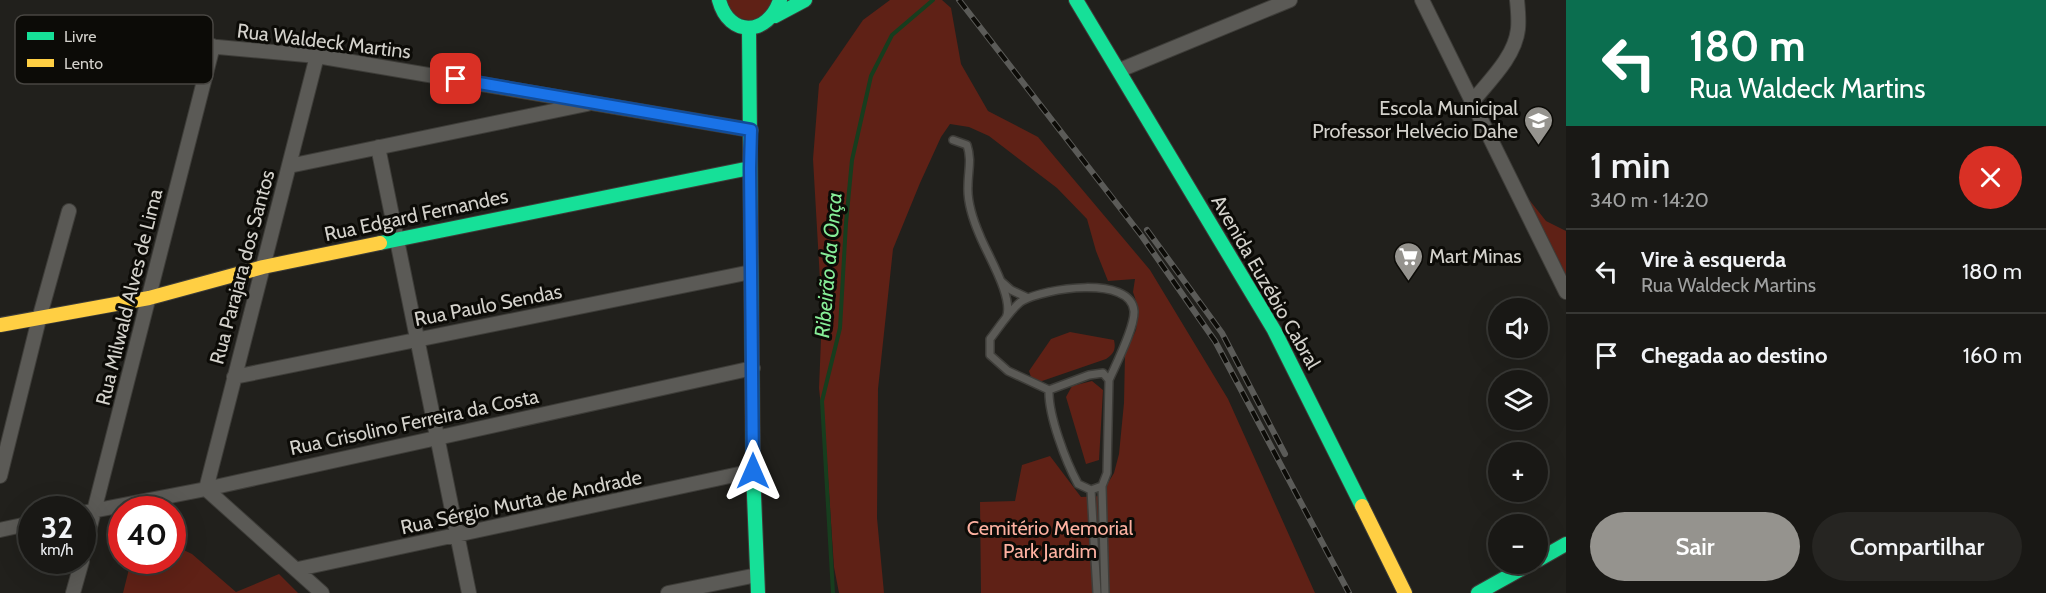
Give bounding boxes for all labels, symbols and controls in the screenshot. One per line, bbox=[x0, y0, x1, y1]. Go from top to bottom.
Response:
legend bbox=[15, 15, 213, 84]
street label: Rua Waldeck Martins bbox=[236, 18, 412, 64]
text: 180 m bbox=[1689, 20, 1805, 72]
icon: left bbox=[1590, 24, 1668, 102]
text: Livre bbox=[64, 27, 96, 46]
pin bbox=[430, 53, 481, 104]
text: Lento bbox=[64, 54, 103, 73]
icon: arrive bbox=[439, 62, 472, 95]
text: Rua Waldeck Martins bbox=[1689, 72, 1925, 105]
place label: Escola Municipal Professor Helvécio Dahe bbox=[1312, 96, 1518, 143]
school or university icon: Escola Municipal Professor Helvécio Dahe bbox=[1523, 104, 1555, 146]
text: 1 min bbox=[1590, 143, 1670, 187]
button: close bbox=[1959, 146, 2022, 209]
street label: Rua Parajara dos Santos bbox=[205, 167, 279, 367]
street label: Rua Edgard Fernandes bbox=[322, 184, 510, 246]
street label: Rua Milwald Alves de Lima bbox=[90, 186, 168, 408]
text: 340 m · 14:20 bbox=[1590, 188, 1709, 212]
water label: Ribeirão da Onça bbox=[809, 191, 847, 339]
street label: Avenida Euzébio Cabral bbox=[1206, 191, 1326, 374]
supermarket icon: Mart Minas bbox=[1392, 240, 1424, 282]
place label: Mart Minas bbox=[1429, 244, 1522, 268]
text: Vire à esquerda bbox=[1641, 246, 1786, 273]
icon: left bbox=[1590, 255, 1623, 288]
text: 180 m bbox=[1962, 258, 2022, 285]
text: Rua Waldeck Martins bbox=[1641, 273, 1816, 297]
street label: Rua Paulo Sendas bbox=[412, 279, 564, 331]
map controls bbox=[1488, 298, 1548, 574]
button: sound bbox=[1488, 298, 1548, 358]
icon: arrive bbox=[1590, 339, 1623, 372]
text: Chegada ao destino bbox=[1641, 342, 1827, 369]
text: 160 m bbox=[1963, 342, 2022, 369]
button: layers bbox=[1488, 370, 1548, 430]
street label: Rua Crisolino Ferreira da Costa bbox=[287, 384, 541, 460]
position arrow bbox=[721, 439, 785, 503]
button: + bbox=[1488, 442, 1548, 502]
street label: Rua Sérgio Murta de Andrade bbox=[398, 465, 644, 539]
speed limit sign: 40 bbox=[108, 496, 186, 574]
text: 32 bbox=[41, 509, 73, 546]
button: Sair bbox=[1590, 512, 1800, 581]
button: Compartilhar bbox=[1812, 512, 2022, 581]
button: − bbox=[1488, 514, 1548, 574]
park label: Cemitério Memorial Park Jardim bbox=[967, 516, 1134, 563]
text: km/h bbox=[41, 541, 73, 559]

